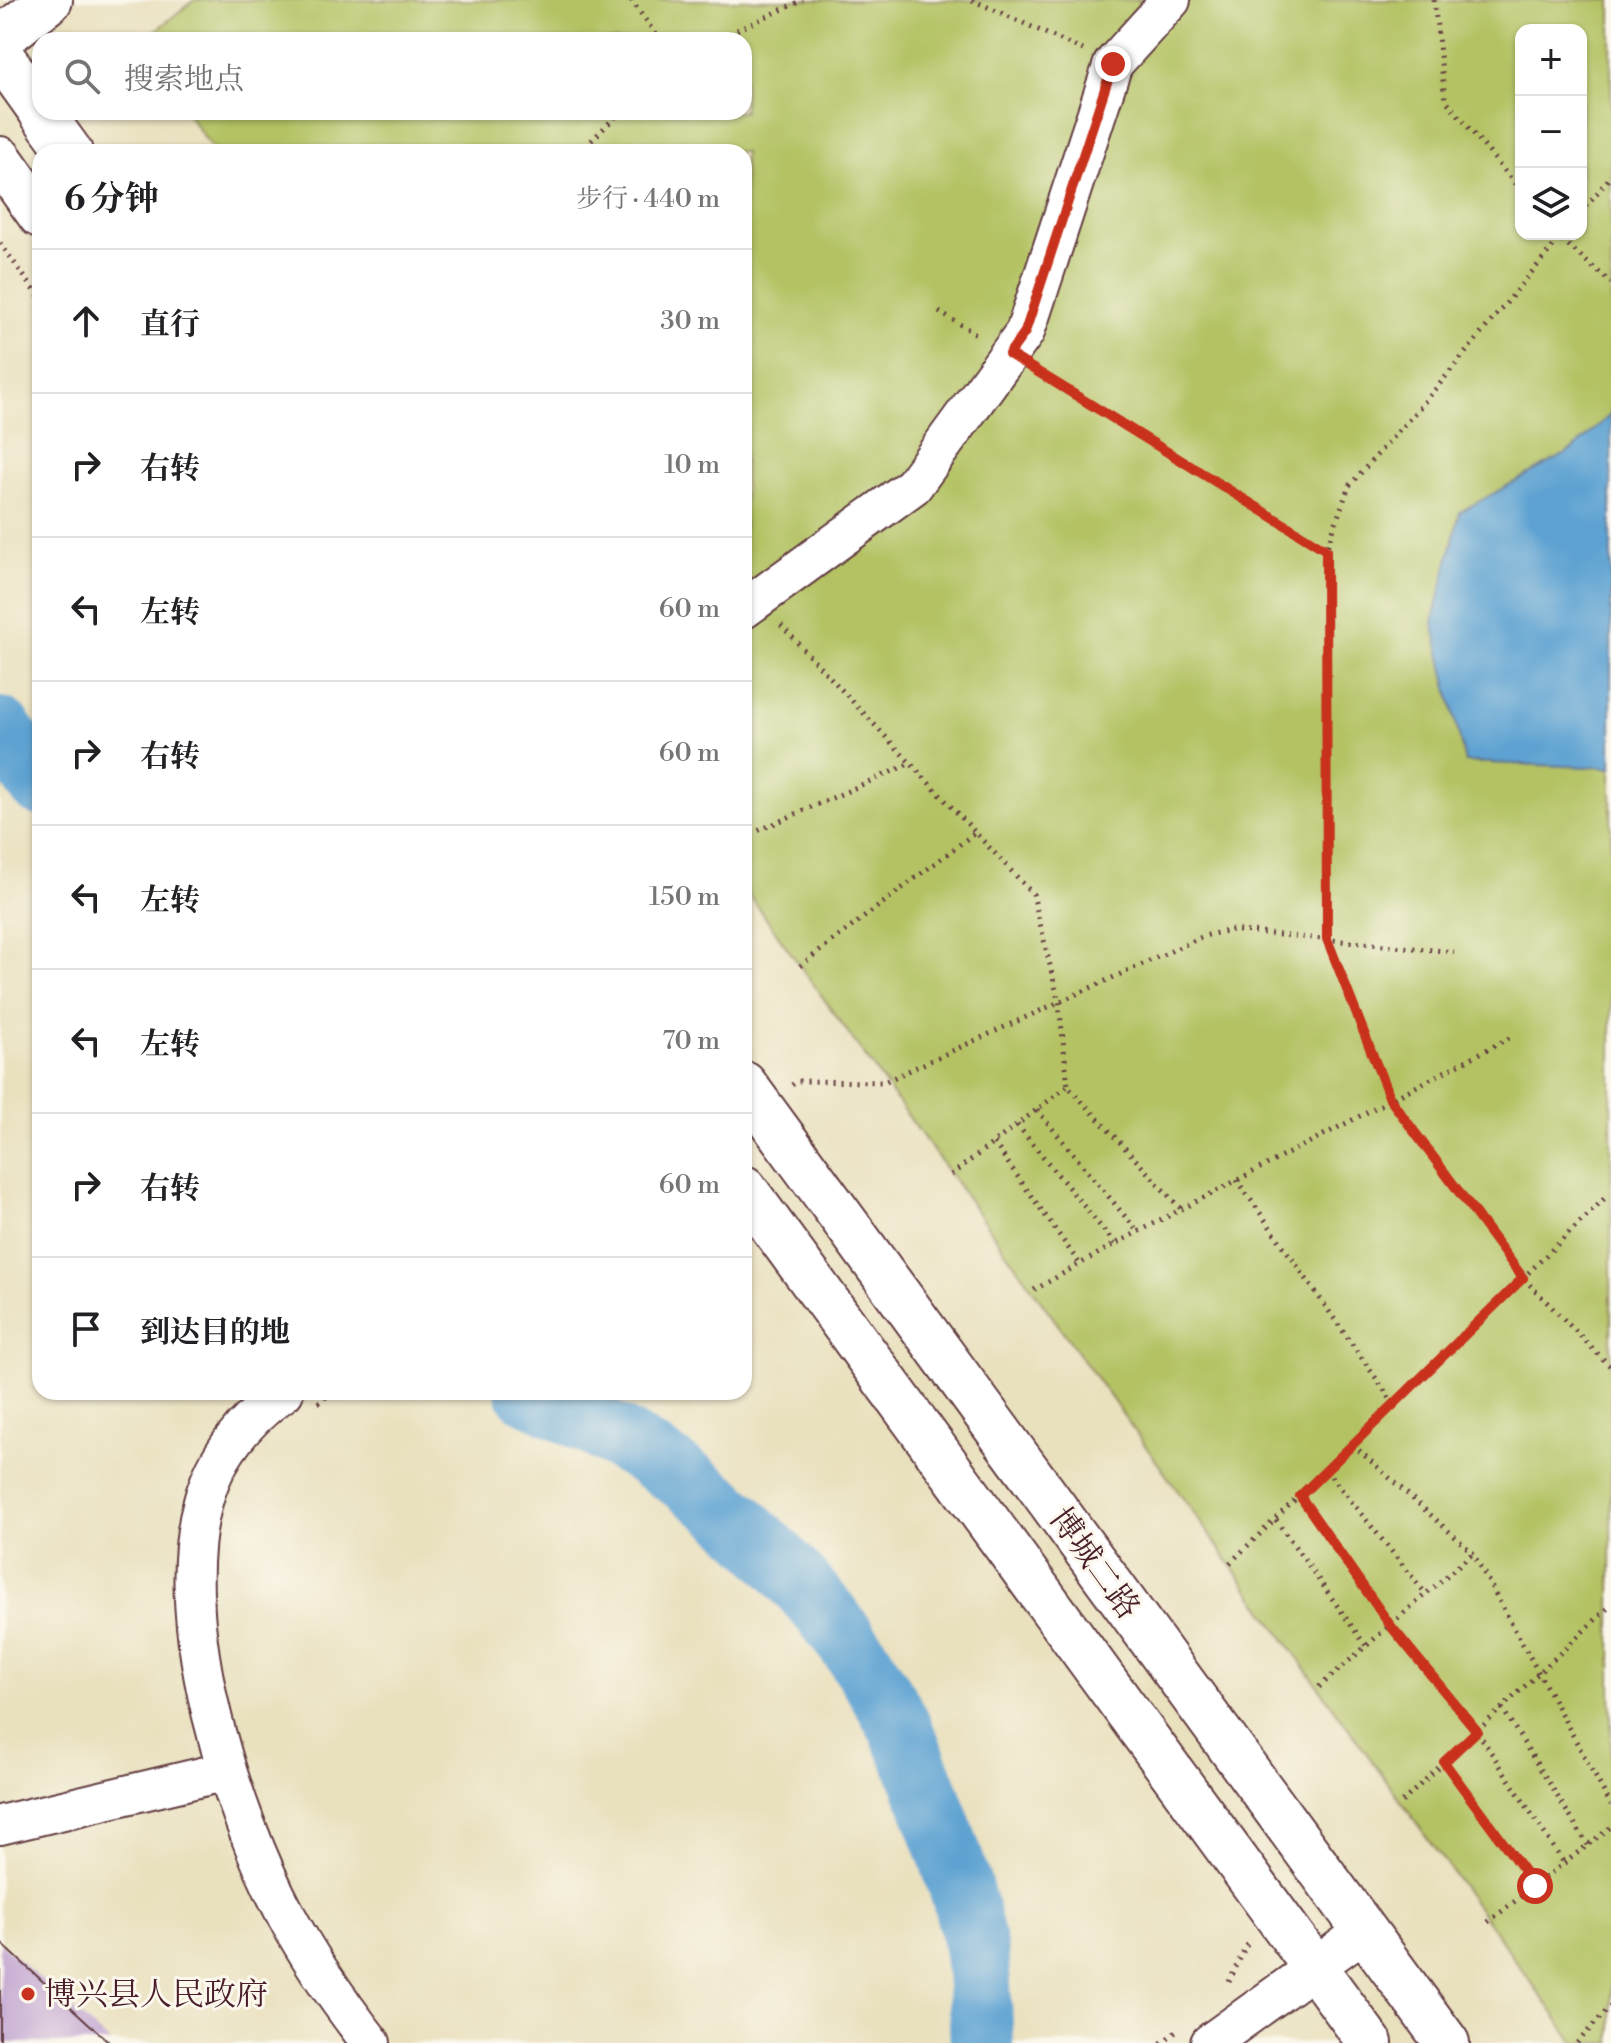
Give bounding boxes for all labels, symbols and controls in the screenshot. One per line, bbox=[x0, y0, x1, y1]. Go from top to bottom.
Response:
map controls bbox=[1515, 24, 1587, 240]
button: + bbox=[1515, 24, 1587, 96]
search box bbox=[32, 32, 752, 120]
route end bbox=[1095, 46, 1131, 82]
icon: search bbox=[60, 54, 104, 98]
text: 搜索地点 bbox=[124, 61, 244, 99]
button: − bbox=[1515, 96, 1587, 168]
button: layers bbox=[1515, 168, 1587, 240]
text: 6 分钟 bbox=[64, 179, 159, 221]
text: 步行 · 440 m bbox=[576, 183, 720, 215]
icon: ahead bbox=[64, 299, 108, 343]
text: 30 m bbox=[660, 305, 720, 337]
text: 直行 bbox=[140, 306, 200, 344]
icon: right bbox=[64, 443, 108, 487]
text: 10 m bbox=[664, 449, 720, 481]
text: 右转 bbox=[140, 450, 200, 488]
icon: left bbox=[64, 587, 108, 631]
text: 60 m bbox=[659, 593, 720, 625]
text: 左转 bbox=[140, 594, 200, 632]
icon: right bbox=[64, 731, 108, 775]
text: 60 m bbox=[659, 737, 720, 769]
text: 右转 bbox=[140, 738, 200, 776]
icon: left bbox=[64, 875, 108, 919]
text: 150 m bbox=[649, 881, 720, 913]
text: 左转 bbox=[140, 882, 200, 920]
icon: left bbox=[64, 1019, 108, 1063]
text: 70 m bbox=[662, 1025, 720, 1057]
text: 左转 bbox=[140, 1026, 200, 1064]
icon: right bbox=[64, 1163, 108, 1207]
text: 60 m bbox=[659, 1169, 720, 1201]
text: 右转 bbox=[140, 1170, 200, 1208]
icon: arrive bbox=[64, 1307, 108, 1351]
text: 到达目的地 bbox=[140, 1314, 290, 1352]
street label: 博城二路 bbox=[1040, 1500, 1148, 1627]
route start bbox=[1517, 1868, 1553, 1904]
place label: 博兴县人民政府 bbox=[44, 1975, 268, 2015]
marker: 博兴县人民政府 bbox=[19, 1985, 37, 2003]

